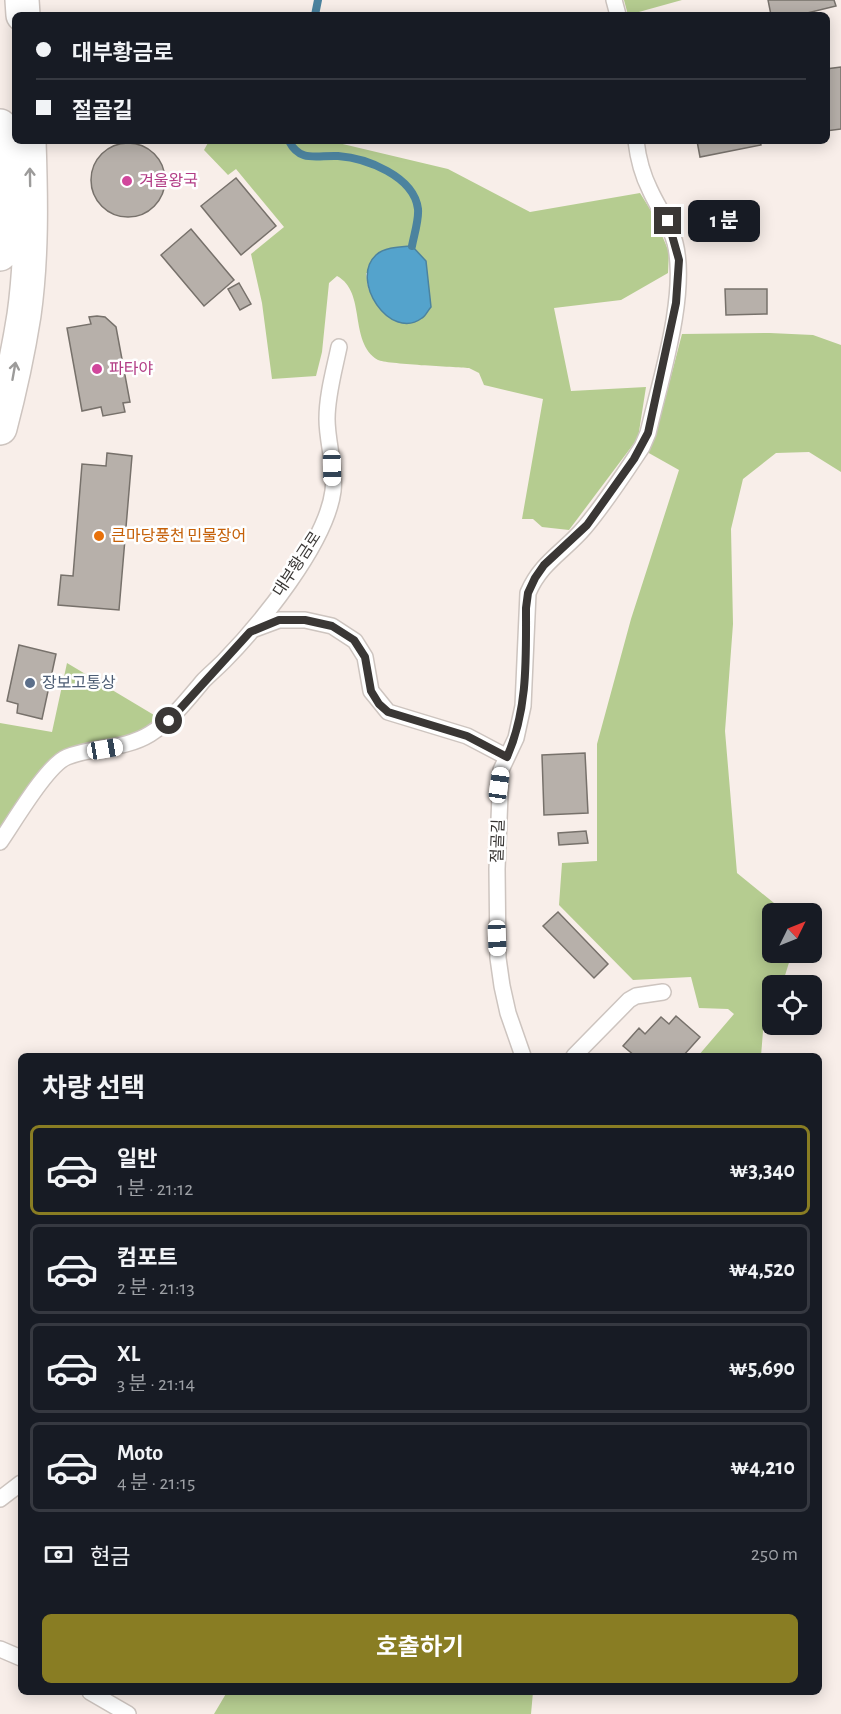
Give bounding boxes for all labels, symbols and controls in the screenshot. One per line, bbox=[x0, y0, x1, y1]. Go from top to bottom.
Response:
text: 대부황금로 bbox=[72, 42, 173, 64]
text: 절골길 bbox=[72, 100, 133, 122]
one-way arrow bbox=[24, 167, 36, 187]
place label: 겨울왕국 bbox=[139, 173, 198, 189]
marker: 겨울왕국 bbox=[120, 174, 134, 188]
callout: 1 분 bbox=[689, 200, 761, 242]
route end bbox=[654, 207, 681, 234]
text: 1 분 bbox=[710, 211, 738, 231]
one-way arrow bbox=[9, 361, 20, 381]
place label: 파타야 bbox=[109, 361, 153, 377]
marker: 파타야 bbox=[90, 362, 104, 376]
car bbox=[323, 450, 341, 486]
place label: 큰마당풍천 민물장어 bbox=[111, 527, 246, 544]
marker: 큰마당풍천 민물장어 bbox=[92, 529, 106, 543]
street label: 대부황금로 bbox=[270, 529, 324, 599]
place label: 장보고통상 bbox=[42, 675, 116, 691]
marker: 장보고통상 bbox=[23, 676, 37, 690]
route start bbox=[155, 707, 182, 734]
car bbox=[86, 737, 124, 761]
car bbox=[488, 766, 510, 804]
street label: 절골길 bbox=[489, 819, 507, 863]
north arrow bbox=[762, 903, 822, 963]
map controls bbox=[762, 903, 822, 1035]
car bbox=[487, 920, 507, 956]
button: locate bbox=[762, 975, 822, 1035]
text: 차량 선택 bbox=[42, 1075, 145, 1102]
icon: car bbox=[45, 1143, 99, 1197]
text: 일반 bbox=[117, 1148, 157, 1170]
text: ₩3,340 bbox=[730, 1159, 795, 1181]
text: 1 분 · 21:12 bbox=[117, 1179, 193, 1199]
icon: car bbox=[45, 1242, 99, 1296]
text: 컴포트 bbox=[117, 1247, 178, 1269]
text: ₩4,520 bbox=[729, 1258, 795, 1280]
text: 2 분 · 21:13 bbox=[117, 1278, 195, 1298]
icon: car bbox=[45, 1341, 99, 1395]
text: XL bbox=[117, 1343, 140, 1365]
text: ₩5,690 bbox=[729, 1357, 795, 1379]
text: 3 분 · 21:14 bbox=[117, 1374, 195, 1394]
icon: car bbox=[45, 1440, 99, 1494]
text: Moto bbox=[117, 1442, 163, 1464]
text: ₩4,210 bbox=[730, 1456, 795, 1478]
text: 4 분 · 21:15 bbox=[117, 1473, 195, 1493]
icon: cash bbox=[42, 1538, 75, 1571]
text: 250 m bbox=[751, 1544, 798, 1564]
text: 현금 bbox=[90, 1546, 130, 1568]
button: 호출하기 bbox=[42, 1614, 798, 1683]

